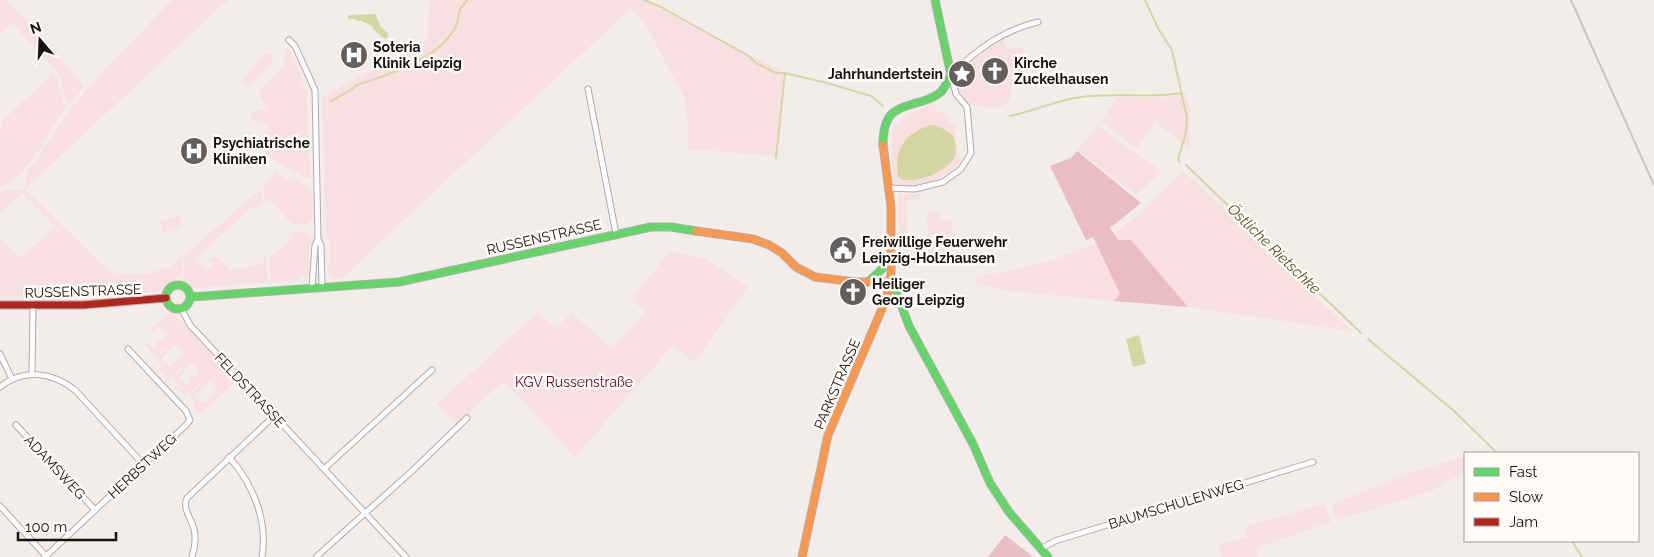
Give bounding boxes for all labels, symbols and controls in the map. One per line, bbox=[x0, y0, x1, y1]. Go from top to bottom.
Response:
north arrow bbox=[15, 15, 65, 65]
text: N bbox=[28, 18, 43, 37]
place label: Soteria Klinik Leipzig bbox=[373, 39, 462, 71]
hospital icon: Soteria Klinik Leipzig bbox=[339, 40, 369, 70]
place label: Kirche Zuckelhausen bbox=[1014, 55, 1108, 87]
church icon: Kirche Zuckelhausen bbox=[980, 56, 1010, 86]
place icon: Jahrhundertstein bbox=[947, 59, 977, 89]
place label: Jahrhundertstein bbox=[828, 66, 943, 82]
place label: Psychiatrische Kliniken bbox=[213, 135, 310, 167]
hospital icon: Psychiatrische Kliniken bbox=[179, 136, 209, 166]
water label: Östliche Rietschke bbox=[1224, 199, 1325, 298]
street label: RUSSENSTRASSE bbox=[485, 216, 603, 258]
place label: Freiwillige Feuerwehr Leipzig-Holzhausen bbox=[862, 234, 1008, 266]
public building icon: Freiwillige Feuerwehr Leipzig-Holzhausen bbox=[828, 235, 858, 265]
place label: Heiliger Georg Leipzig bbox=[872, 276, 965, 308]
church icon: Heiliger Georg Leipzig bbox=[838, 277, 868, 307]
street label: RUSSENSTRASSE bbox=[24, 281, 142, 301]
street label: PARKSTRASSE bbox=[811, 336, 863, 432]
street label: FELDSTRASSE bbox=[211, 349, 289, 431]
park label: KGV Russenstraße bbox=[515, 374, 633, 390]
street label: HERBSTWEG bbox=[105, 430, 179, 502]
street label: ADAMSWEG bbox=[21, 432, 89, 502]
legend bbox=[1464, 452, 1639, 542]
text: Fast bbox=[1509, 463, 1537, 481]
street label: BAUMSCHULENWEG bbox=[1106, 476, 1246, 532]
text: Slow bbox=[1509, 488, 1543, 506]
scale bar bbox=[18, 510, 115, 542]
text: Jam bbox=[1509, 513, 1538, 531]
text: 100 m bbox=[25, 518, 67, 536]

